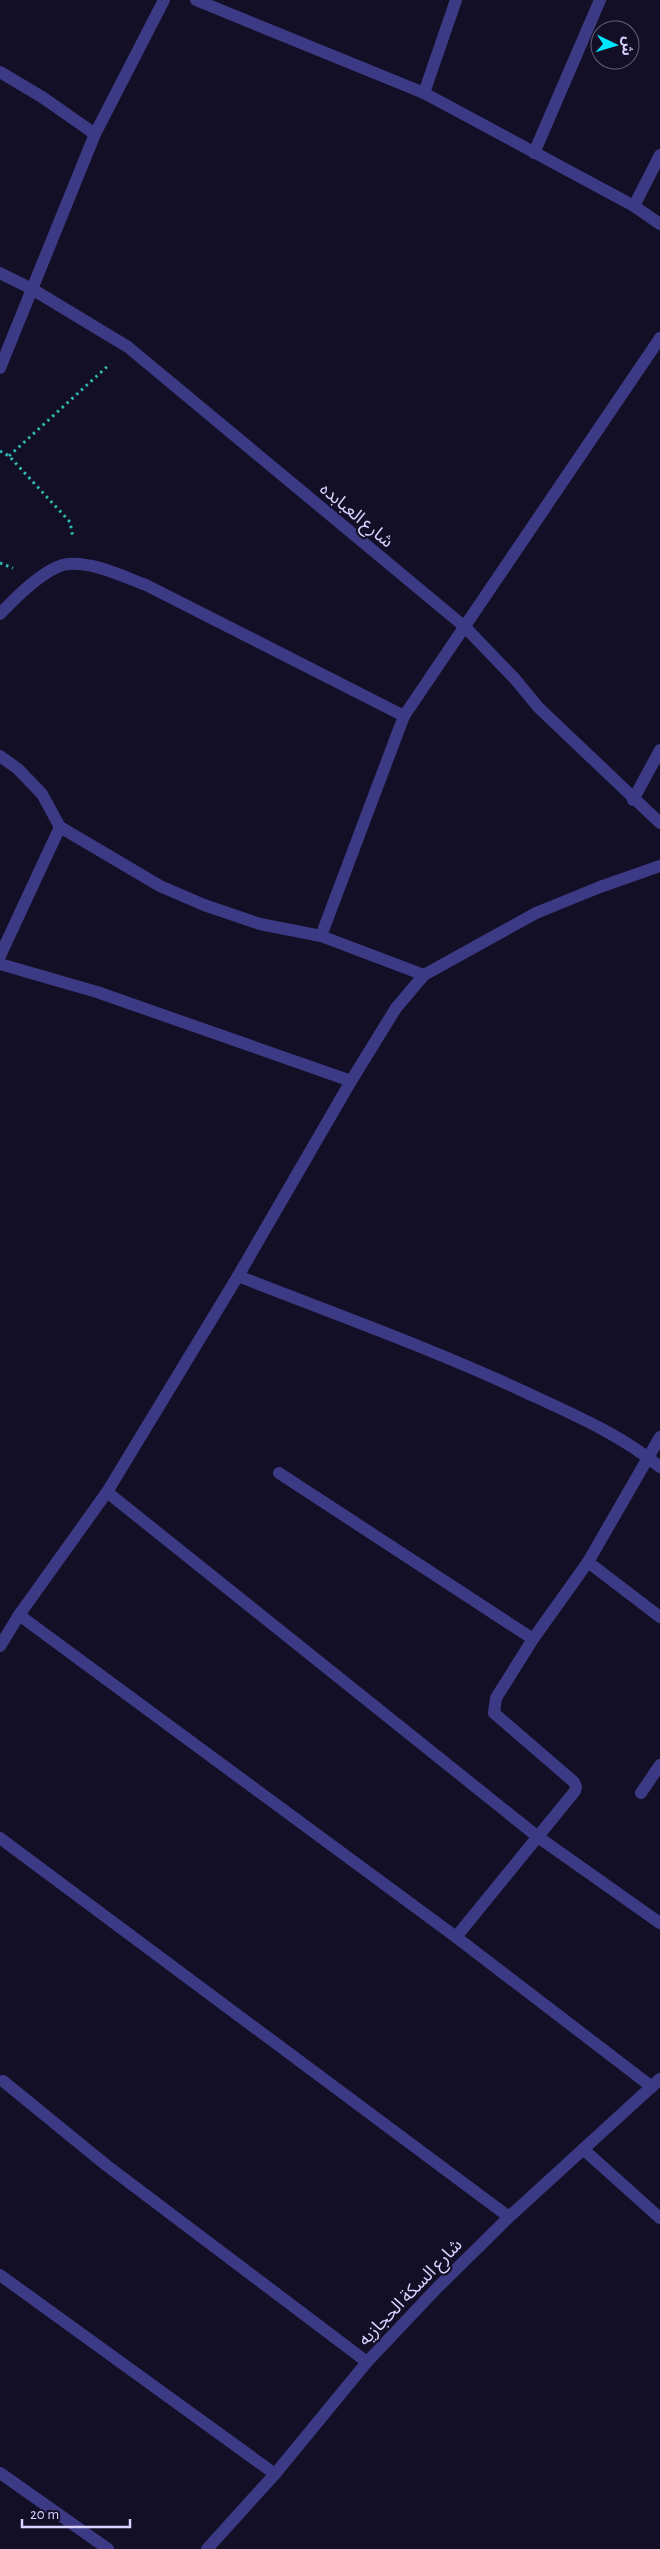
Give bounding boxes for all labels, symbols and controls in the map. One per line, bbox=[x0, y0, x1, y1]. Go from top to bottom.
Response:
north arrow bbox=[590, 20, 640, 70]
text: ش bbox=[619, 36, 635, 56]
street label: شارع العبابده bbox=[314, 480, 396, 554]
street label: شارع السكة الحجازيه bbox=[355, 2236, 469, 2352]
scale bar bbox=[22, 2496, 130, 2528]
text: 20 m bbox=[30, 2507, 59, 2522]

